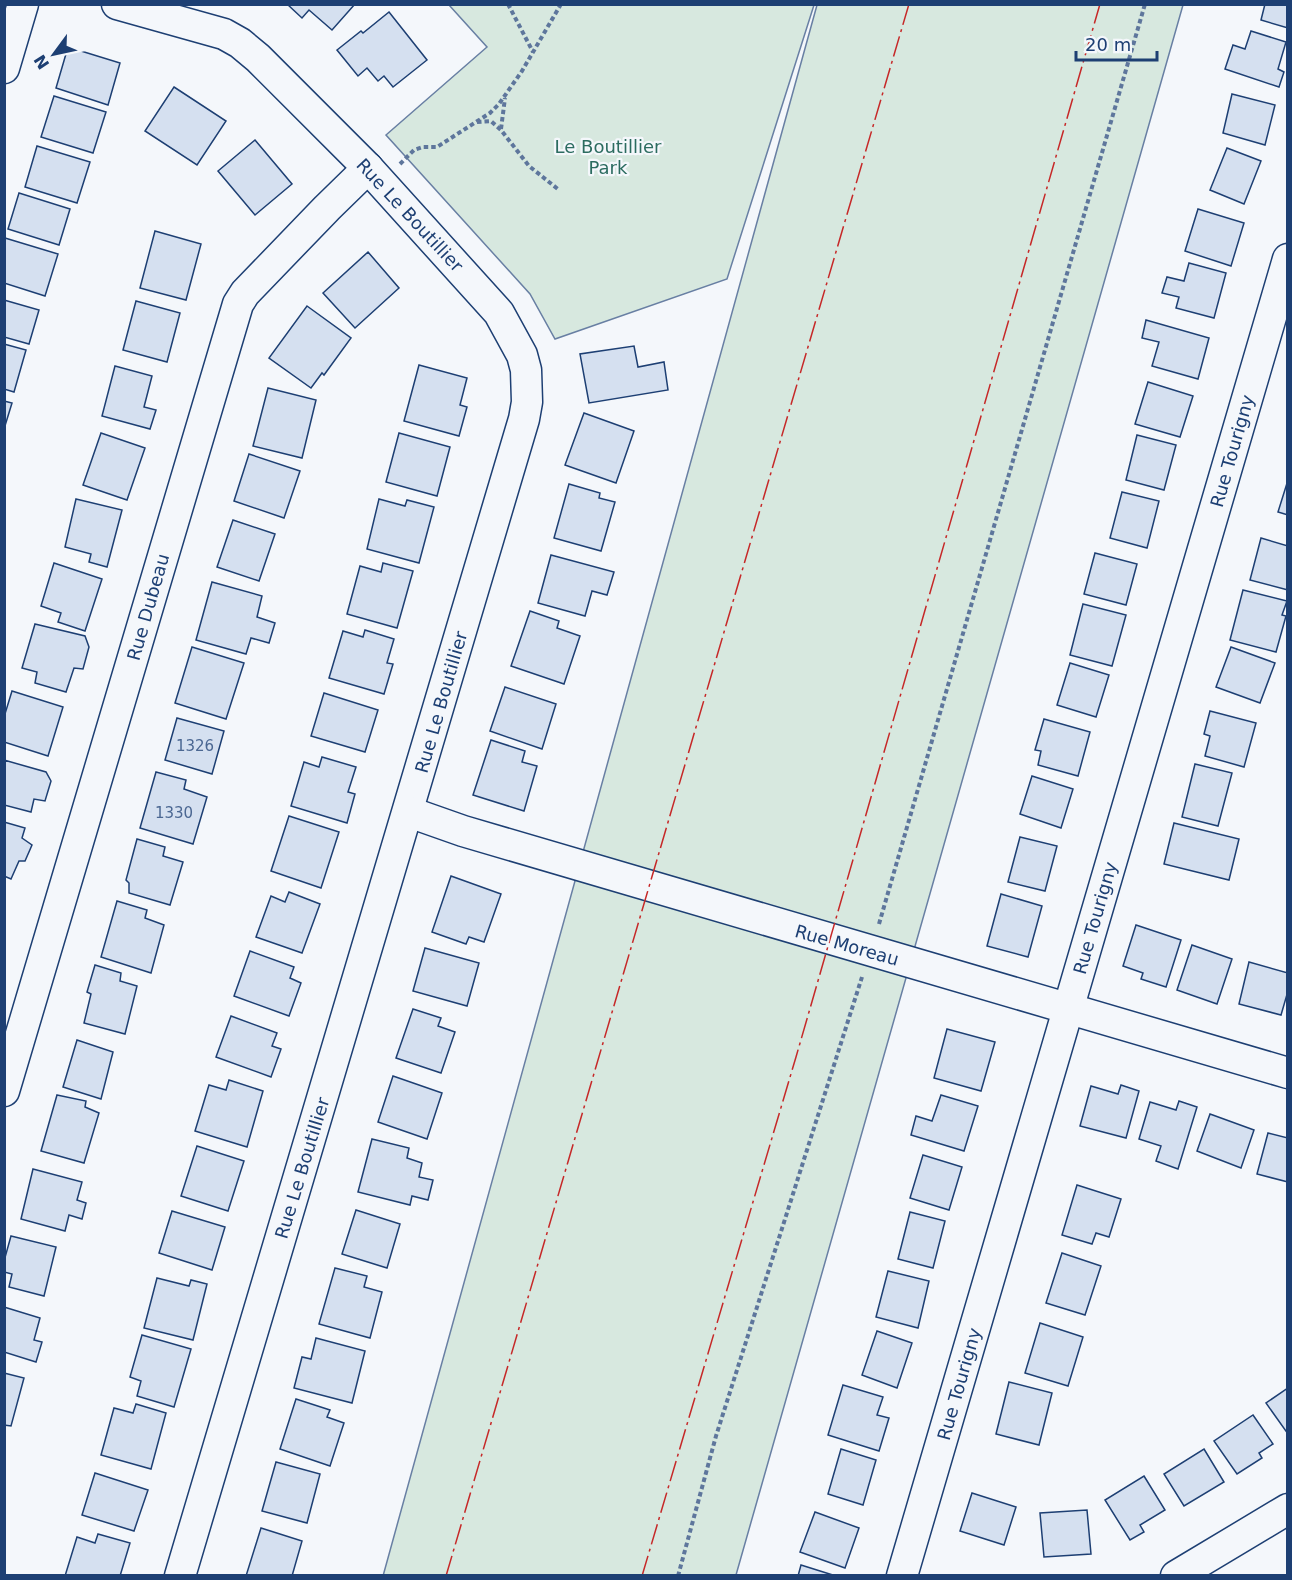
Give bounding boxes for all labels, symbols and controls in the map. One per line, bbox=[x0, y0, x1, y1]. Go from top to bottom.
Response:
north arrow bbox=[24, 24, 84, 84]
scale bar bbox=[1076, 24, 1157, 62]
text: 20 m bbox=[1085, 34, 1131, 55]
text: N bbox=[30, 51, 53, 73]
park label: Le Boutillier Park bbox=[555, 136, 662, 178]
street label: Rue Le Boutillier bbox=[352, 154, 468, 276]
street label: Rue Tourigny bbox=[1206, 392, 1258, 510]
street label: Rue Dubeau bbox=[123, 551, 173, 663]
street label: Rue Le Boutillier bbox=[411, 628, 471, 775]
house number: 1326 bbox=[176, 737, 214, 755]
house number: 1330 bbox=[155, 804, 193, 822]
street label: Rue Tourigny bbox=[1069, 859, 1121, 977]
street label: Rue Moreau bbox=[793, 920, 901, 970]
street label: Rue Le Boutillier bbox=[271, 1094, 334, 1241]
street label: Rue Tourigny bbox=[933, 1325, 985, 1443]

